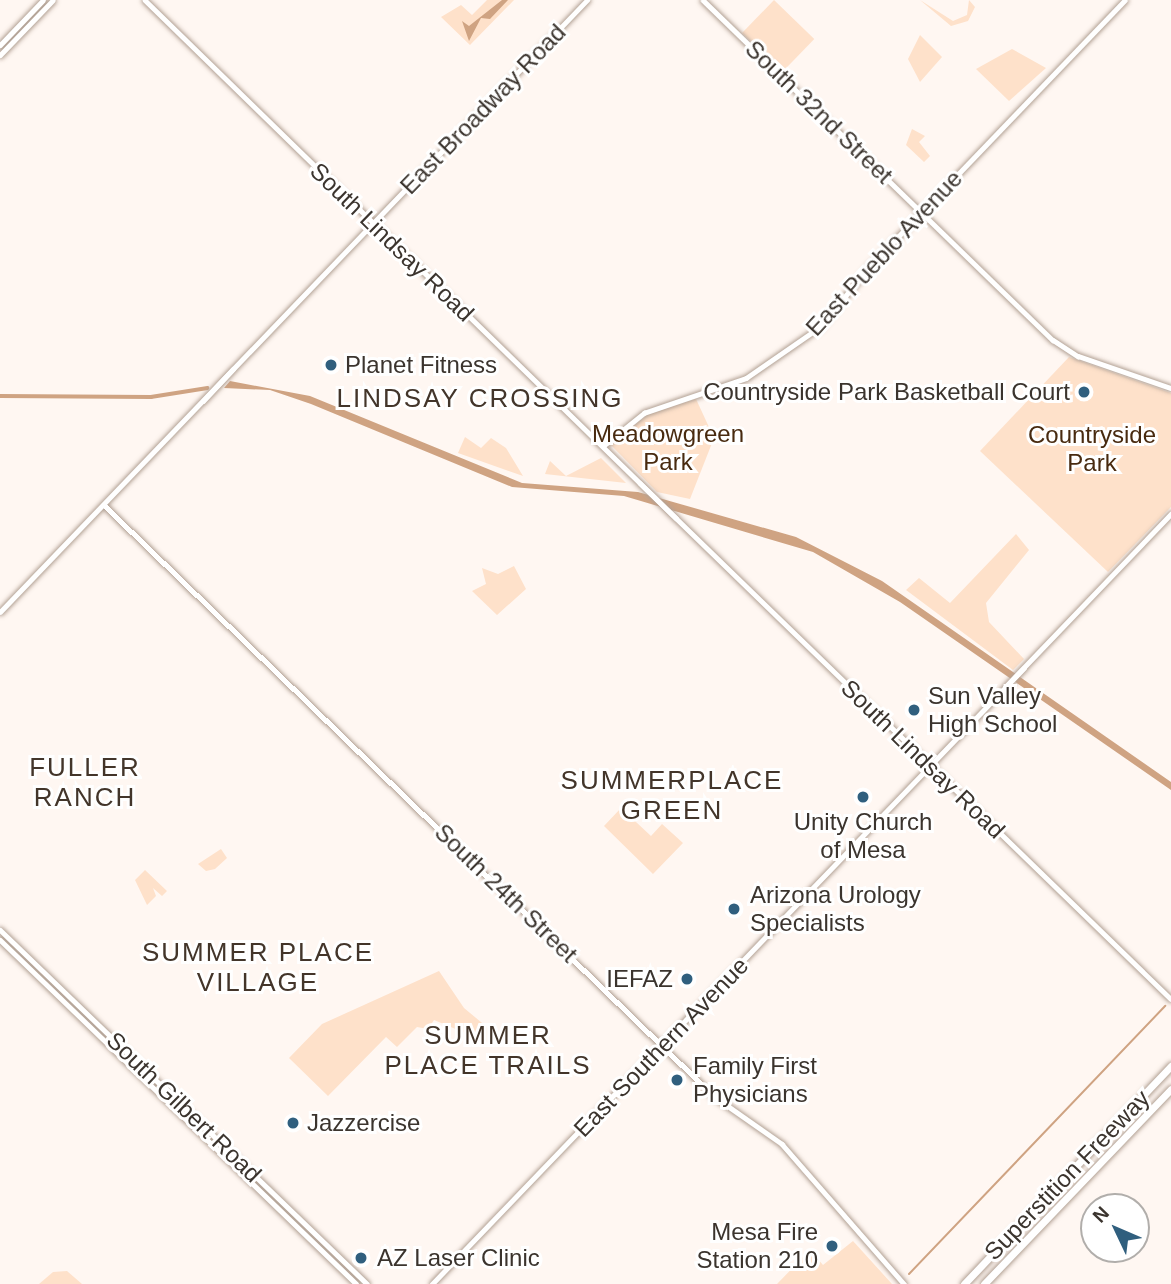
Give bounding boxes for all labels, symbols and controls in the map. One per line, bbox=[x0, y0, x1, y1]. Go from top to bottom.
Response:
street label: East Broadway Road bbox=[394, 18, 572, 200]
street label: South 32nd Street bbox=[739, 34, 899, 190]
street label: South Lindsay Road bbox=[304, 157, 480, 327]
street label: East Pueblo Avenue bbox=[799, 164, 969, 342]
place label: Planet Fitness bbox=[345, 351, 497, 379]
marker: Planet Fitness bbox=[323, 357, 339, 373]
place label: Countryside Park Basketball Court bbox=[703, 378, 1070, 406]
district label: LINDSAY CROSSING bbox=[338, 383, 622, 415]
marker: Countryside Park Basketball Court bbox=[1076, 384, 1092, 400]
park label: Meadowgreen Park bbox=[592, 420, 744, 476]
park label: Countryside Park bbox=[1028, 421, 1156, 477]
street label: South Lindsay Road bbox=[835, 674, 1011, 844]
place label: Sun Valley High School bbox=[928, 682, 1057, 738]
marker: Sun Valley High School bbox=[906, 702, 922, 718]
district label: FULLER RANCH bbox=[30, 752, 140, 814]
district label: SUMMERPLACE GREEN bbox=[562, 765, 782, 826]
marker: Unity Church of Mesa bbox=[855, 789, 871, 805]
place label: Unity Church of Mesa bbox=[794, 808, 932, 864]
street label: South 24th Street bbox=[429, 818, 583, 968]
place label: Arizona Urology Specialists bbox=[750, 881, 921, 937]
marker: Arizona Urology Specialists bbox=[724, 899, 744, 919]
district label: SUMMER PLACE VILLAGE bbox=[143, 937, 373, 998]
street label: East Southern Avenue bbox=[567, 951, 755, 1143]
place label: IEFAZ bbox=[606, 965, 673, 993]
marker: IEFAZ bbox=[679, 971, 695, 987]
district label: SUMMER PLACE TRAILS bbox=[386, 1020, 590, 1082]
street label: South Gilbert Road bbox=[101, 1026, 267, 1188]
place label: Family First Physicians bbox=[693, 1052, 817, 1108]
marker: Family First Physicians bbox=[667, 1070, 687, 1090]
street label: Superstition Freeway bbox=[978, 1084, 1156, 1266]
place label: Jazzercise bbox=[307, 1109, 420, 1137]
marker: Jazzercise bbox=[285, 1115, 301, 1131]
north arrow bbox=[1080, 1193, 1150, 1263]
text: N bbox=[1089, 1202, 1113, 1227]
place label: Mesa Fire Station 210 bbox=[697, 1218, 818, 1274]
marker: Mesa Fire Station 210 bbox=[824, 1238, 840, 1254]
place label: AZ Laser Clinic bbox=[377, 1244, 540, 1272]
marker: AZ Laser Clinic bbox=[351, 1248, 371, 1268]

